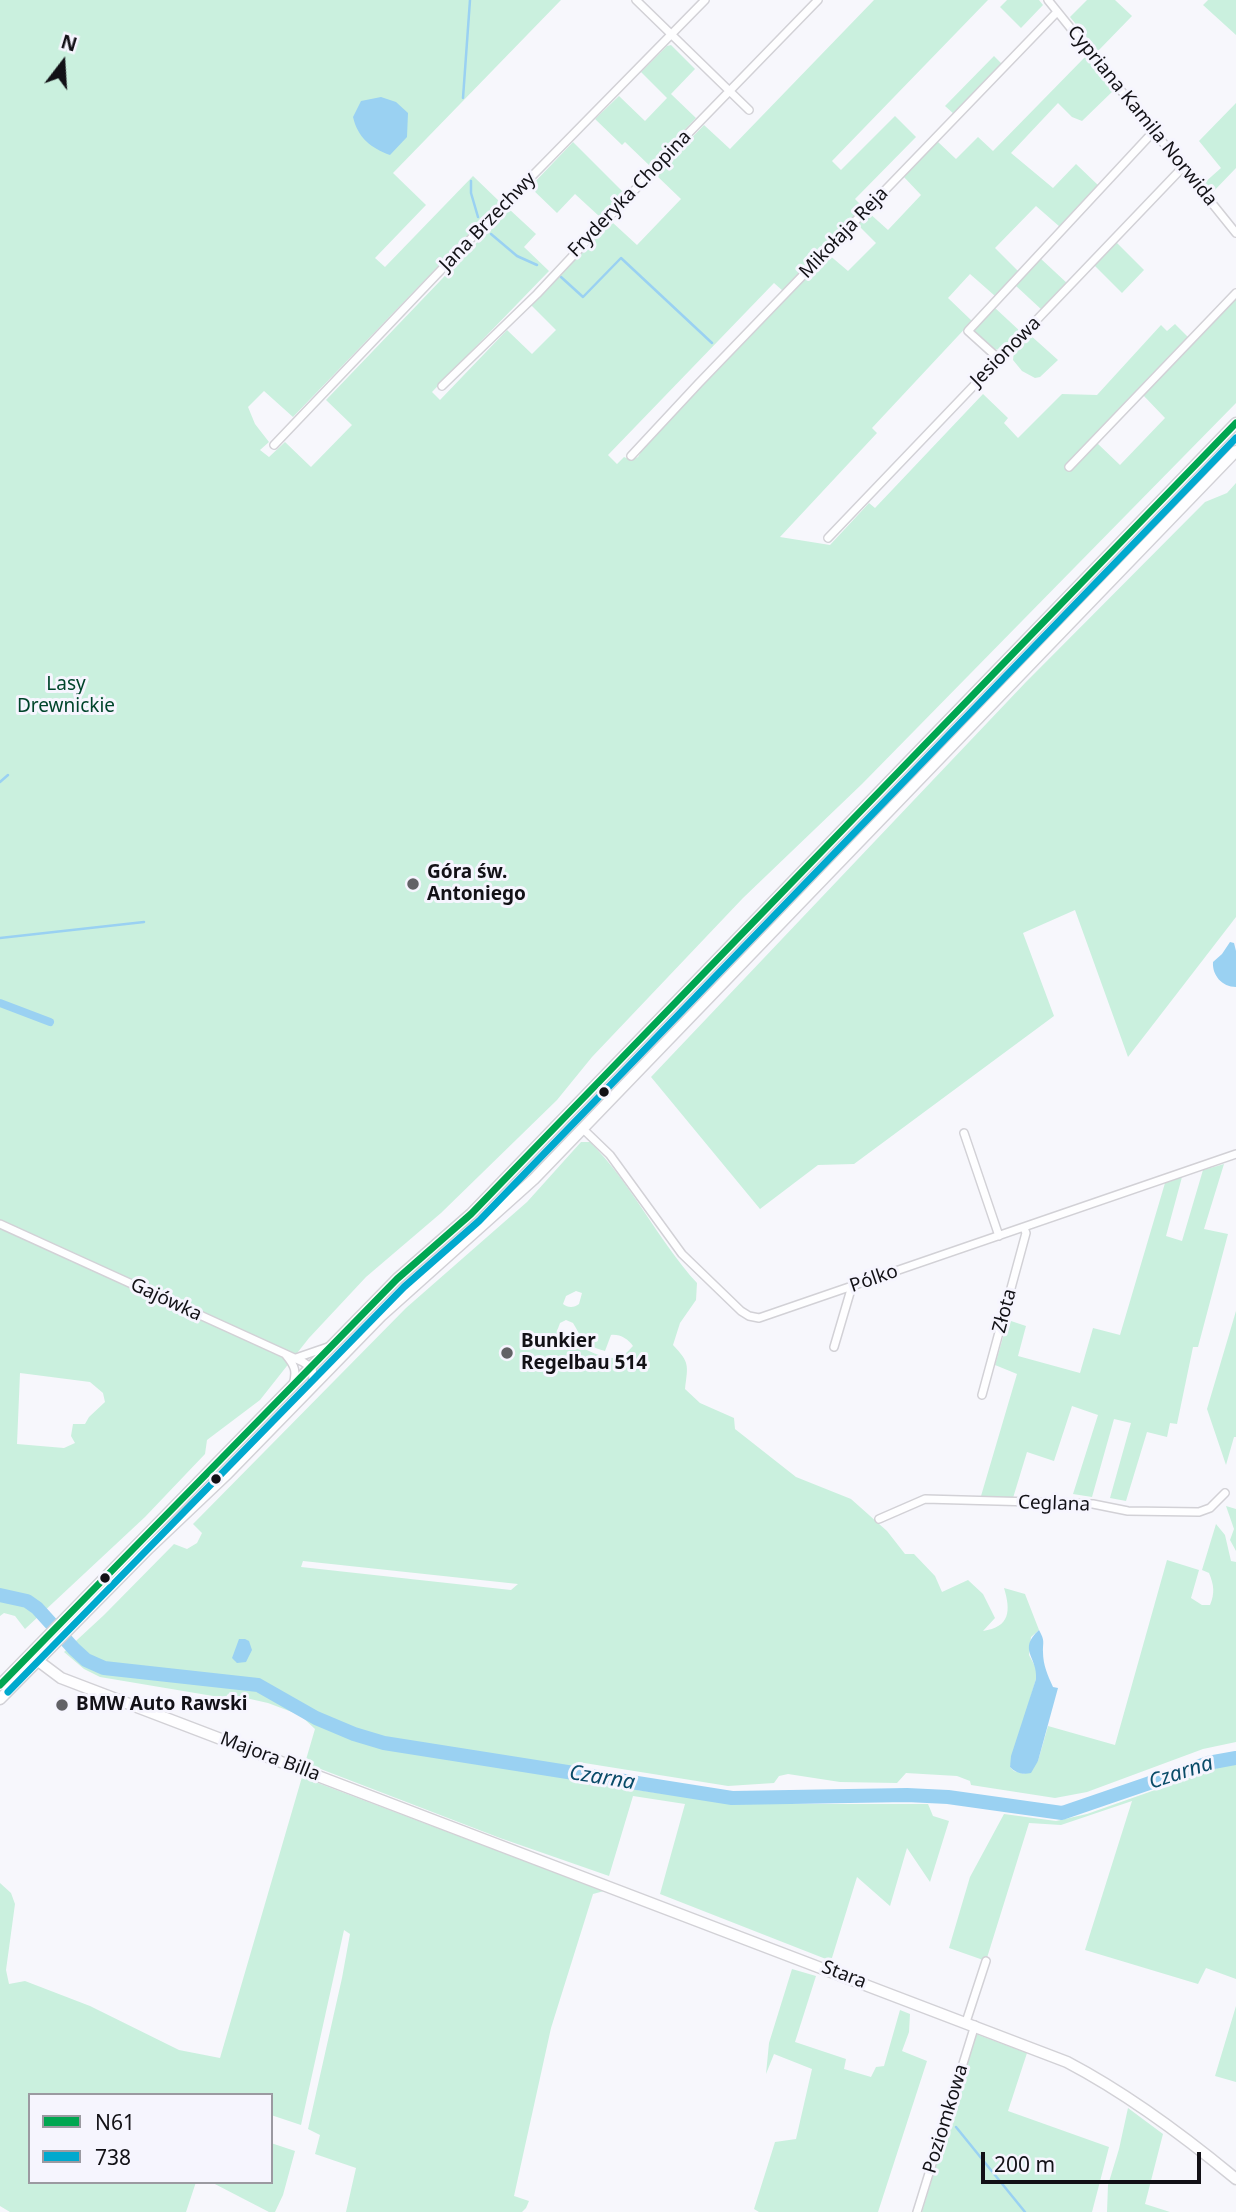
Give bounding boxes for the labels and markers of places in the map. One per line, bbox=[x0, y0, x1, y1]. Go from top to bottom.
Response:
place label: Góra św. Antoniego bbox=[427, 862, 526, 906]
marker: Góra św. Antoniego bbox=[405, 876, 421, 892]
unlabelled marker bbox=[597, 1085, 611, 1099]
place label: Bunkier Regelbau 514 bbox=[521, 1331, 647, 1375]
marker: Bunkier Regelbau 514 bbox=[499, 1345, 515, 1361]
unlabelled marker bbox=[209, 1472, 223, 1486]
unlabelled marker bbox=[98, 1571, 112, 1585]
place label: BMW Auto Rawski bbox=[76, 1694, 248, 1716]
marker: BMW Auto Rawski bbox=[54, 1697, 70, 1713]

